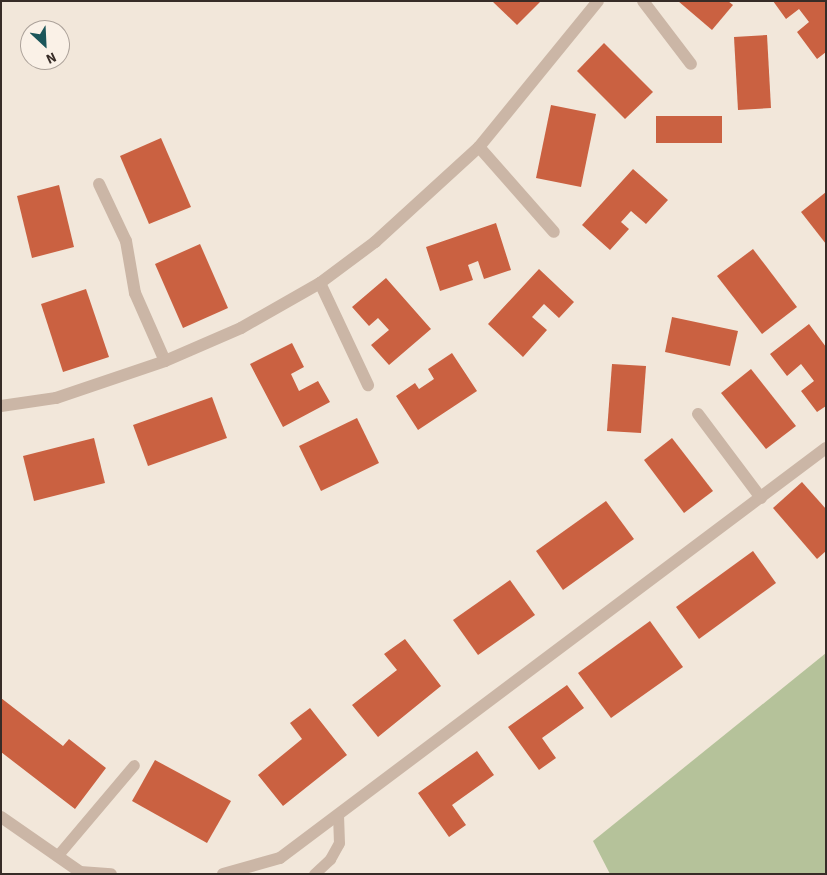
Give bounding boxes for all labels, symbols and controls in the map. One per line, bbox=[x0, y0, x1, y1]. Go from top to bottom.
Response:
north arrow bbox=[20, 20, 70, 70]
text: N bbox=[42, 47, 59, 69]

